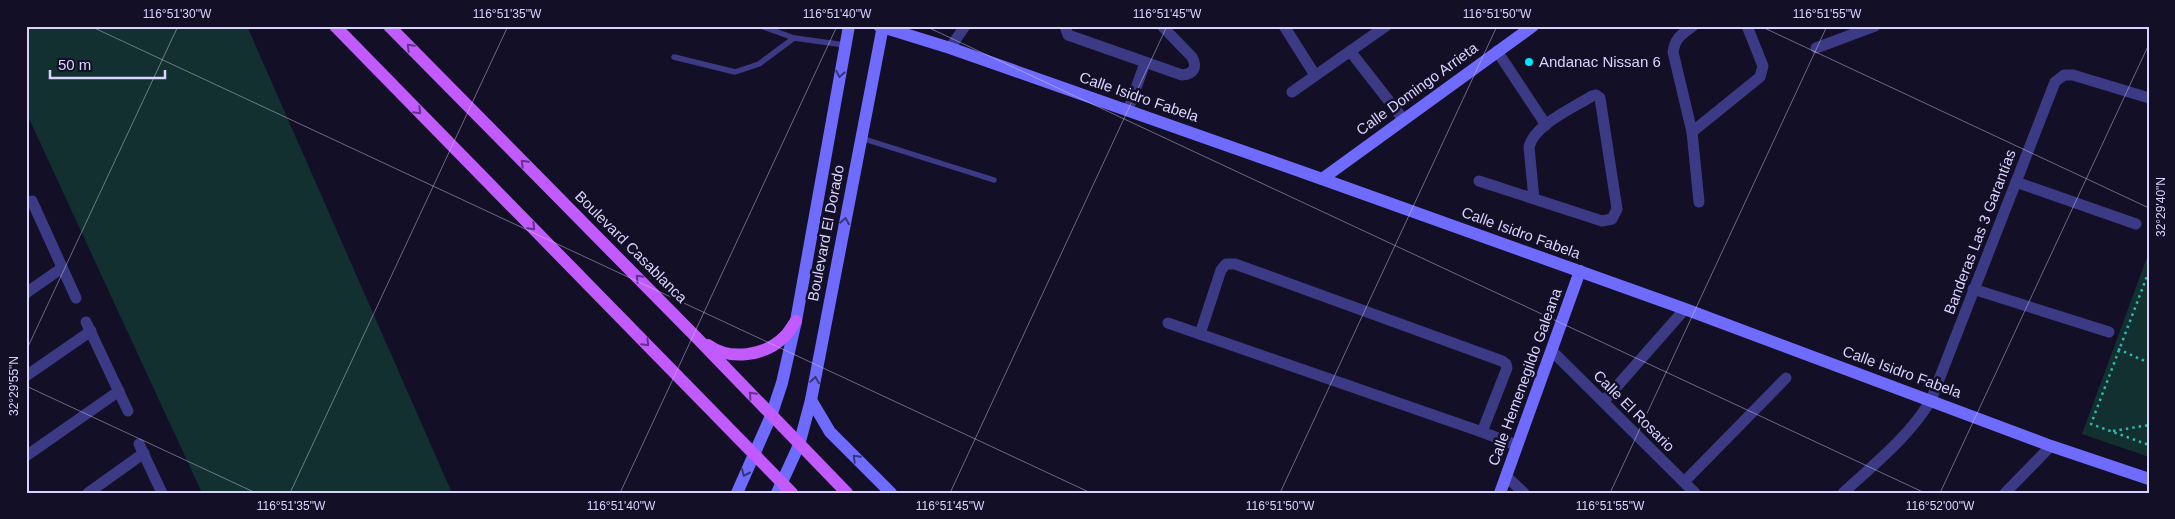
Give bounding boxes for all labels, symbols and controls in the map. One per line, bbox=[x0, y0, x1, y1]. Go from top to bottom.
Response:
text: 116°51'30"W bbox=[143, 7, 212, 21]
text: 116°51'35"W bbox=[473, 7, 542, 21]
text: 116°51'40"W bbox=[803, 7, 872, 21]
text: 116°51'45"W bbox=[1133, 7, 1202, 21]
text: 116°51'50"W bbox=[1463, 7, 1532, 21]
text: 116°51'55"W bbox=[1793, 7, 1862, 21]
street label: Calle Domingo Arrieta bbox=[1353, 38, 1481, 138]
one-way arrow bbox=[407, 44, 416, 53]
scale bar bbox=[50, 48, 165, 80]
place label: Andanac Nissan 6 bbox=[1539, 53, 1661, 70]
text: 50 m bbox=[58, 56, 91, 73]
marker: Andanac Nissan 6 bbox=[1523, 56, 1535, 68]
street label: Calle Isidro Fabela bbox=[1077, 68, 1202, 125]
one-way arrow bbox=[835, 70, 845, 79]
one-way arrow bbox=[412, 105, 421, 114]
street label: Banderas Las 3 Garantías bbox=[1940, 147, 2019, 317]
one-way arrow bbox=[521, 160, 530, 169]
street label: Boulevard El Dorado bbox=[804, 163, 847, 302]
text: 32°29'40"N bbox=[2154, 177, 2168, 237]
street label: Boulevard Casablanca bbox=[572, 187, 691, 306]
street label: Calle Isidro Fabela bbox=[1460, 203, 1583, 262]
one-way arrow bbox=[840, 216, 850, 225]
one-way arrow bbox=[526, 221, 535, 230]
one-way arrow bbox=[635, 275, 644, 284]
street label: Calle Hemenegildo Galeana bbox=[1484, 285, 1565, 468]
one-way arrow bbox=[640, 337, 649, 346]
street label: Calle Isidro Fabela bbox=[1841, 342, 1964, 401]
text: 32°29'55"N bbox=[7, 356, 21, 416]
street label: Calle El Rosario bbox=[1590, 367, 1678, 455]
one-way arrow bbox=[809, 376, 819, 385]
one-way arrow bbox=[749, 392, 758, 401]
one-way arrow bbox=[853, 455, 862, 464]
one-way arrow bbox=[741, 468, 752, 477]
text: 116°51'35"W bbox=[257, 499, 326, 513]
text: 116°51'40"W bbox=[587, 499, 656, 513]
text: 116°51'45"W bbox=[916, 499, 985, 513]
text: 116°51'50"W bbox=[1246, 499, 1315, 513]
text: 116°51'55"W bbox=[1576, 499, 1645, 513]
text: 116°52'00"W bbox=[1906, 499, 1975, 513]

